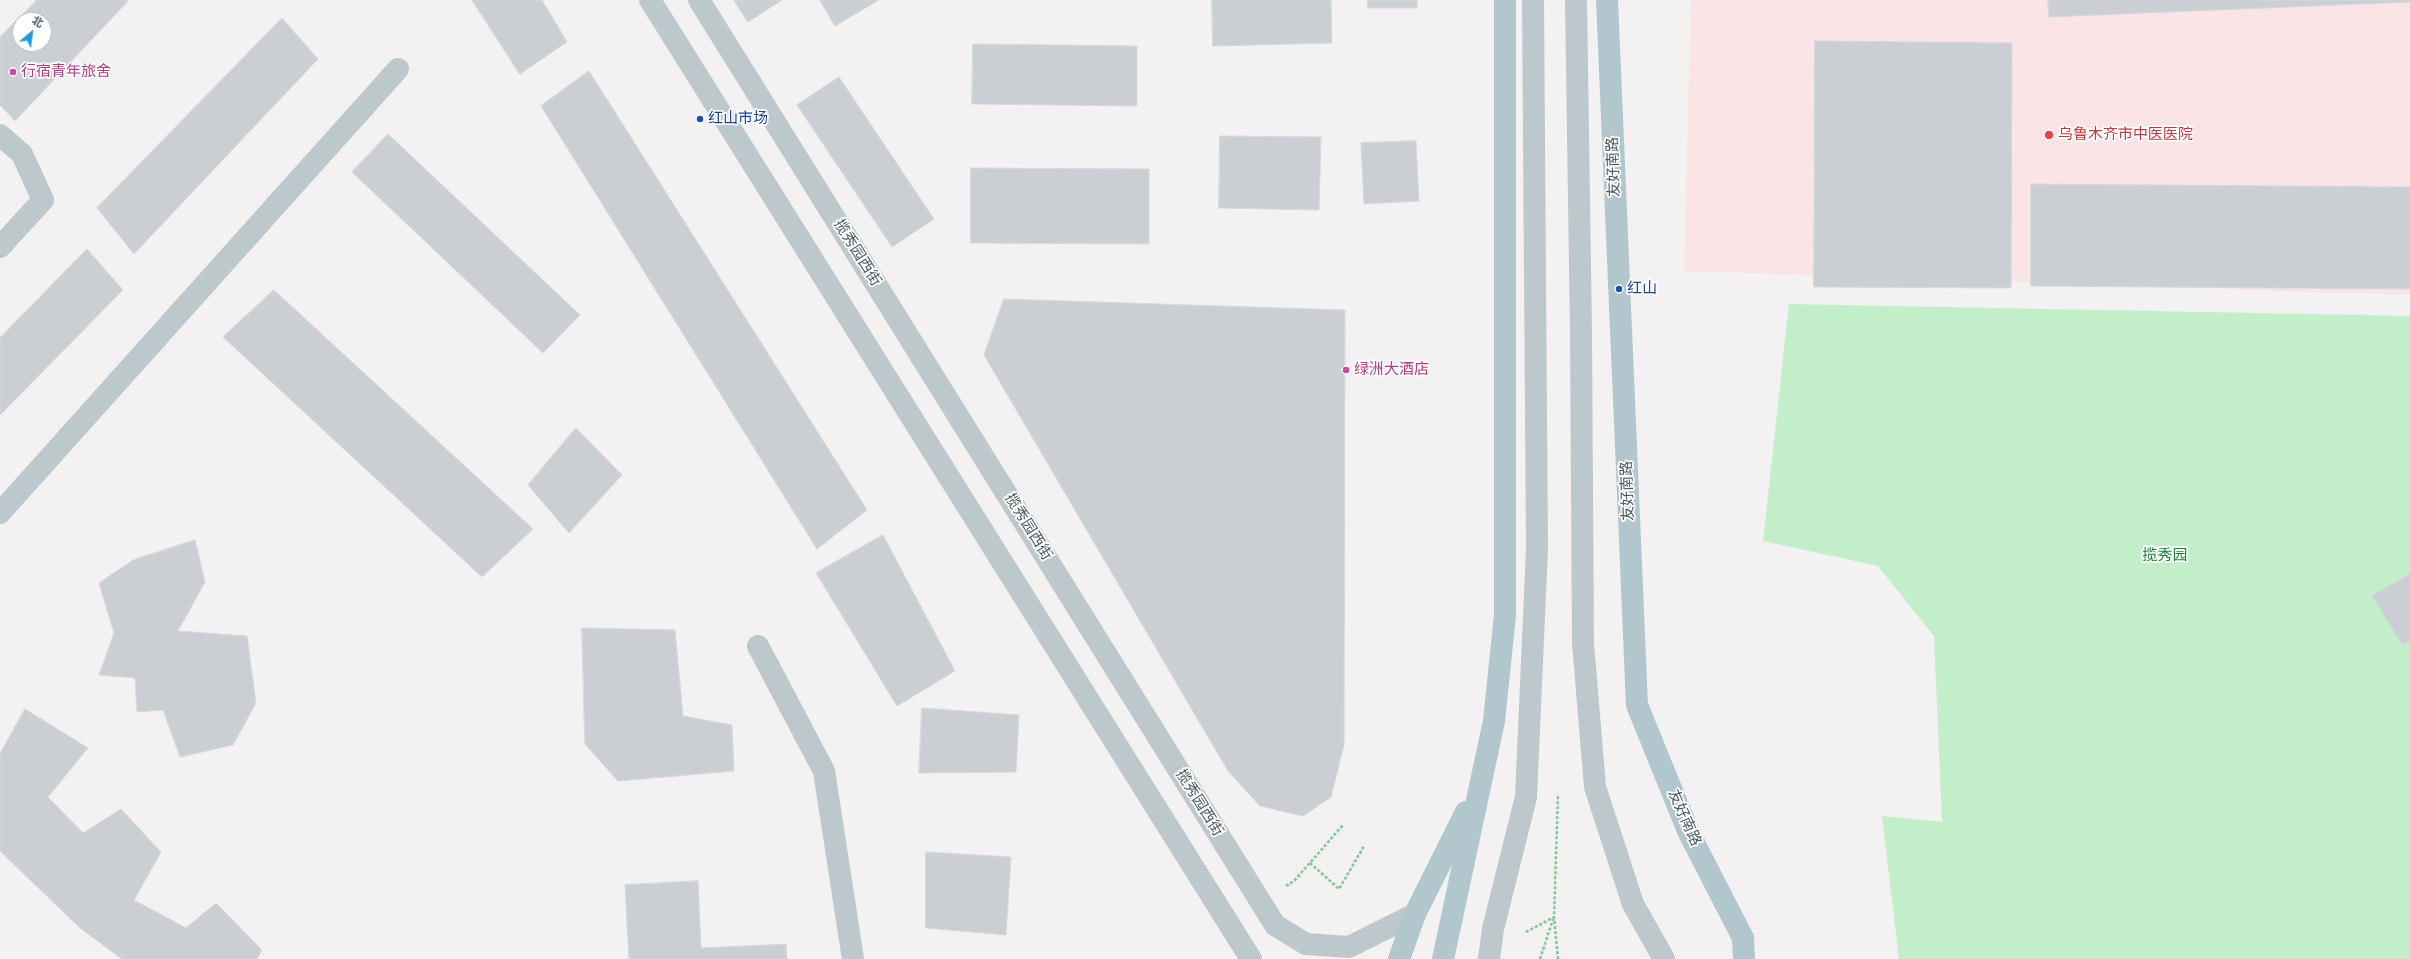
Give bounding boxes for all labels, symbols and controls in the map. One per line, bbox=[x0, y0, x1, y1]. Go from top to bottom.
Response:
north arrow bbox=[12, 12, 52, 52]
text: 北 bbox=[30, 14, 46, 30]
place label: 行宿青年旅舍 bbox=[21, 63, 111, 81]
marker: 行宿青年旅舍 bbox=[8, 67, 18, 77]
place label: 红山市场 bbox=[708, 110, 768, 128]
marker: 红山市场 bbox=[695, 114, 705, 124]
place label: 乌鲁木齐市中医医院 bbox=[2058, 126, 2193, 144]
marker: 乌鲁木齐市中医医院 bbox=[2043, 129, 2055, 141]
street label: 友好南路 bbox=[1604, 137, 1624, 197]
street label: 揽秀园西街 bbox=[829, 216, 885, 290]
place label: 红山 bbox=[1627, 280, 1657, 298]
marker: 红山 bbox=[1614, 284, 1624, 294]
place label: 绿洲大酒店 bbox=[1354, 361, 1429, 379]
marker: 绿洲大酒店 bbox=[1341, 365, 1351, 375]
street label: 友好南路 bbox=[1618, 461, 1638, 521]
street label: 揽秀园西街 bbox=[1000, 490, 1056, 564]
park label: 揽秀园 bbox=[2143, 547, 2187, 565]
street label: 揽秀园西街 bbox=[1171, 766, 1227, 840]
street label: 友好南路 bbox=[1664, 787, 1704, 849]

